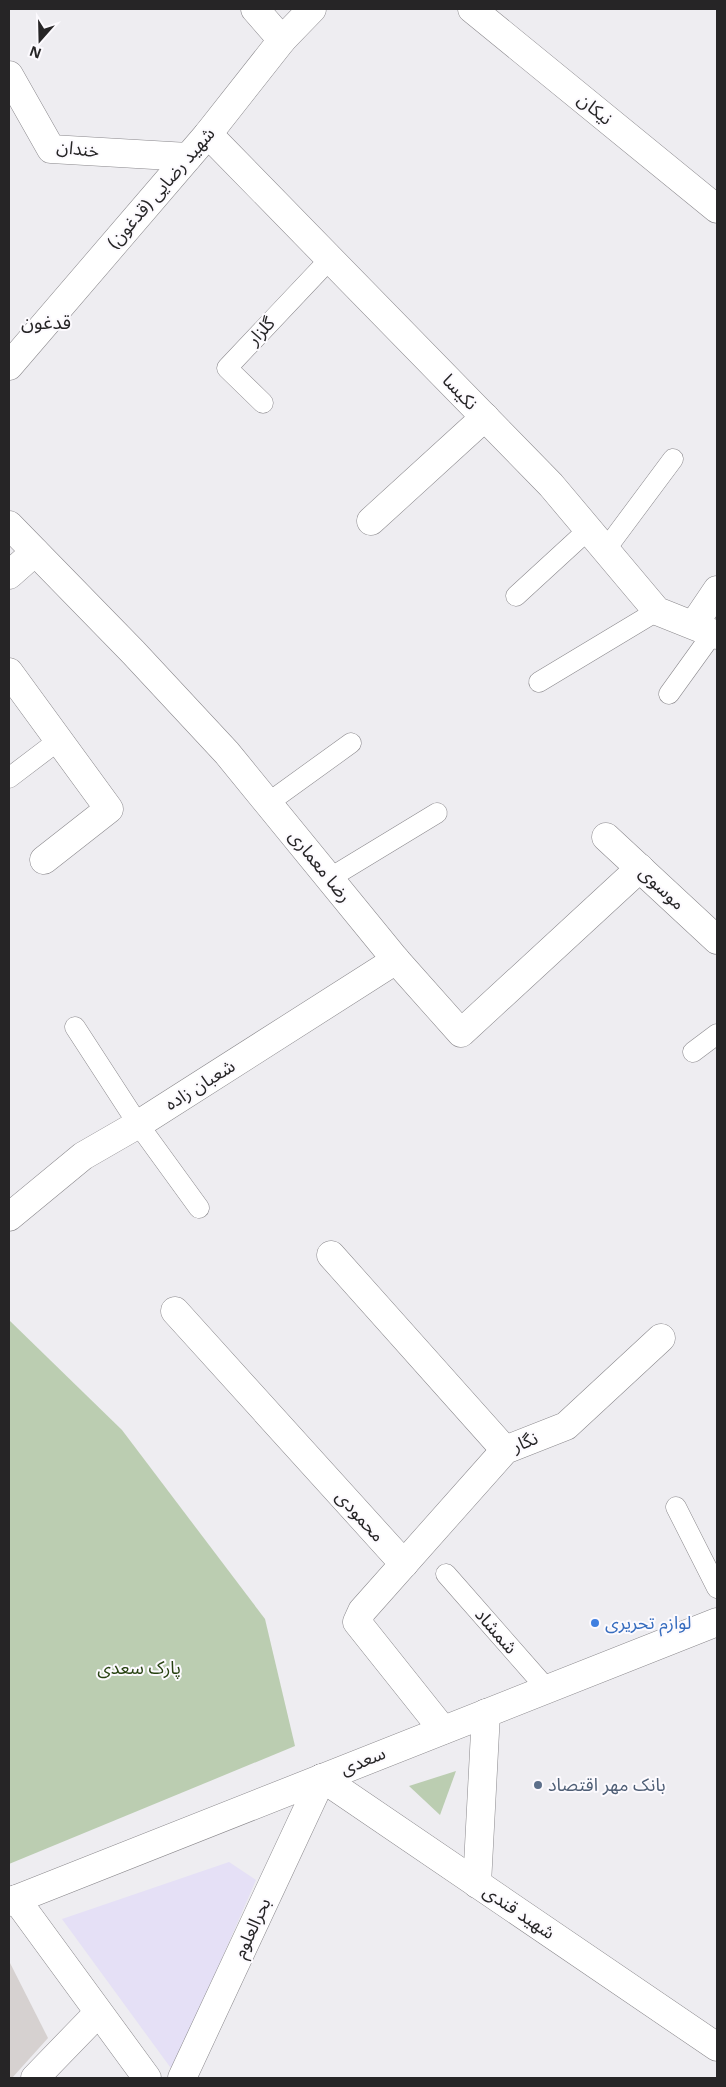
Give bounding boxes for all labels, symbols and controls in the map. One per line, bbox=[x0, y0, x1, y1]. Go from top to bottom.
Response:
north arrow bbox=[15, 15, 65, 65]
text: N bbox=[27, 42, 44, 64]
street label: نیکان bbox=[573, 87, 618, 130]
street label: (قدغون) شهید رضایی bbox=[101, 122, 220, 253]
street label: خندان bbox=[55, 133, 101, 163]
district label: قدغون bbox=[21, 309, 71, 335]
street label: گلزار bbox=[240, 311, 280, 350]
street label: نکیسا bbox=[438, 368, 484, 414]
street label: رضا معماری bbox=[284, 824, 357, 907]
street label: موسوی bbox=[635, 860, 691, 915]
street label: شعبان زاده bbox=[160, 1053, 239, 1115]
street label: نگار bbox=[507, 1425, 541, 1457]
street label: محمودی bbox=[331, 1484, 390, 1546]
street label: شمشاد bbox=[470, 1602, 523, 1658]
place label: لوازم تحریری bbox=[605, 1610, 691, 1637]
marker: لوازم تحریری bbox=[589, 1617, 601, 1629]
park label: پارک سعدی bbox=[97, 1655, 181, 1679]
street label: سعدی bbox=[336, 1740, 389, 1780]
place label: بانک مهر اقتصاد bbox=[548, 1772, 666, 1796]
marker: بانک مهر اقتصاد bbox=[532, 1779, 544, 1791]
street label: شهید قندی bbox=[479, 1878, 560, 1944]
street label: بحرالعلوم bbox=[227, 1894, 278, 1963]

